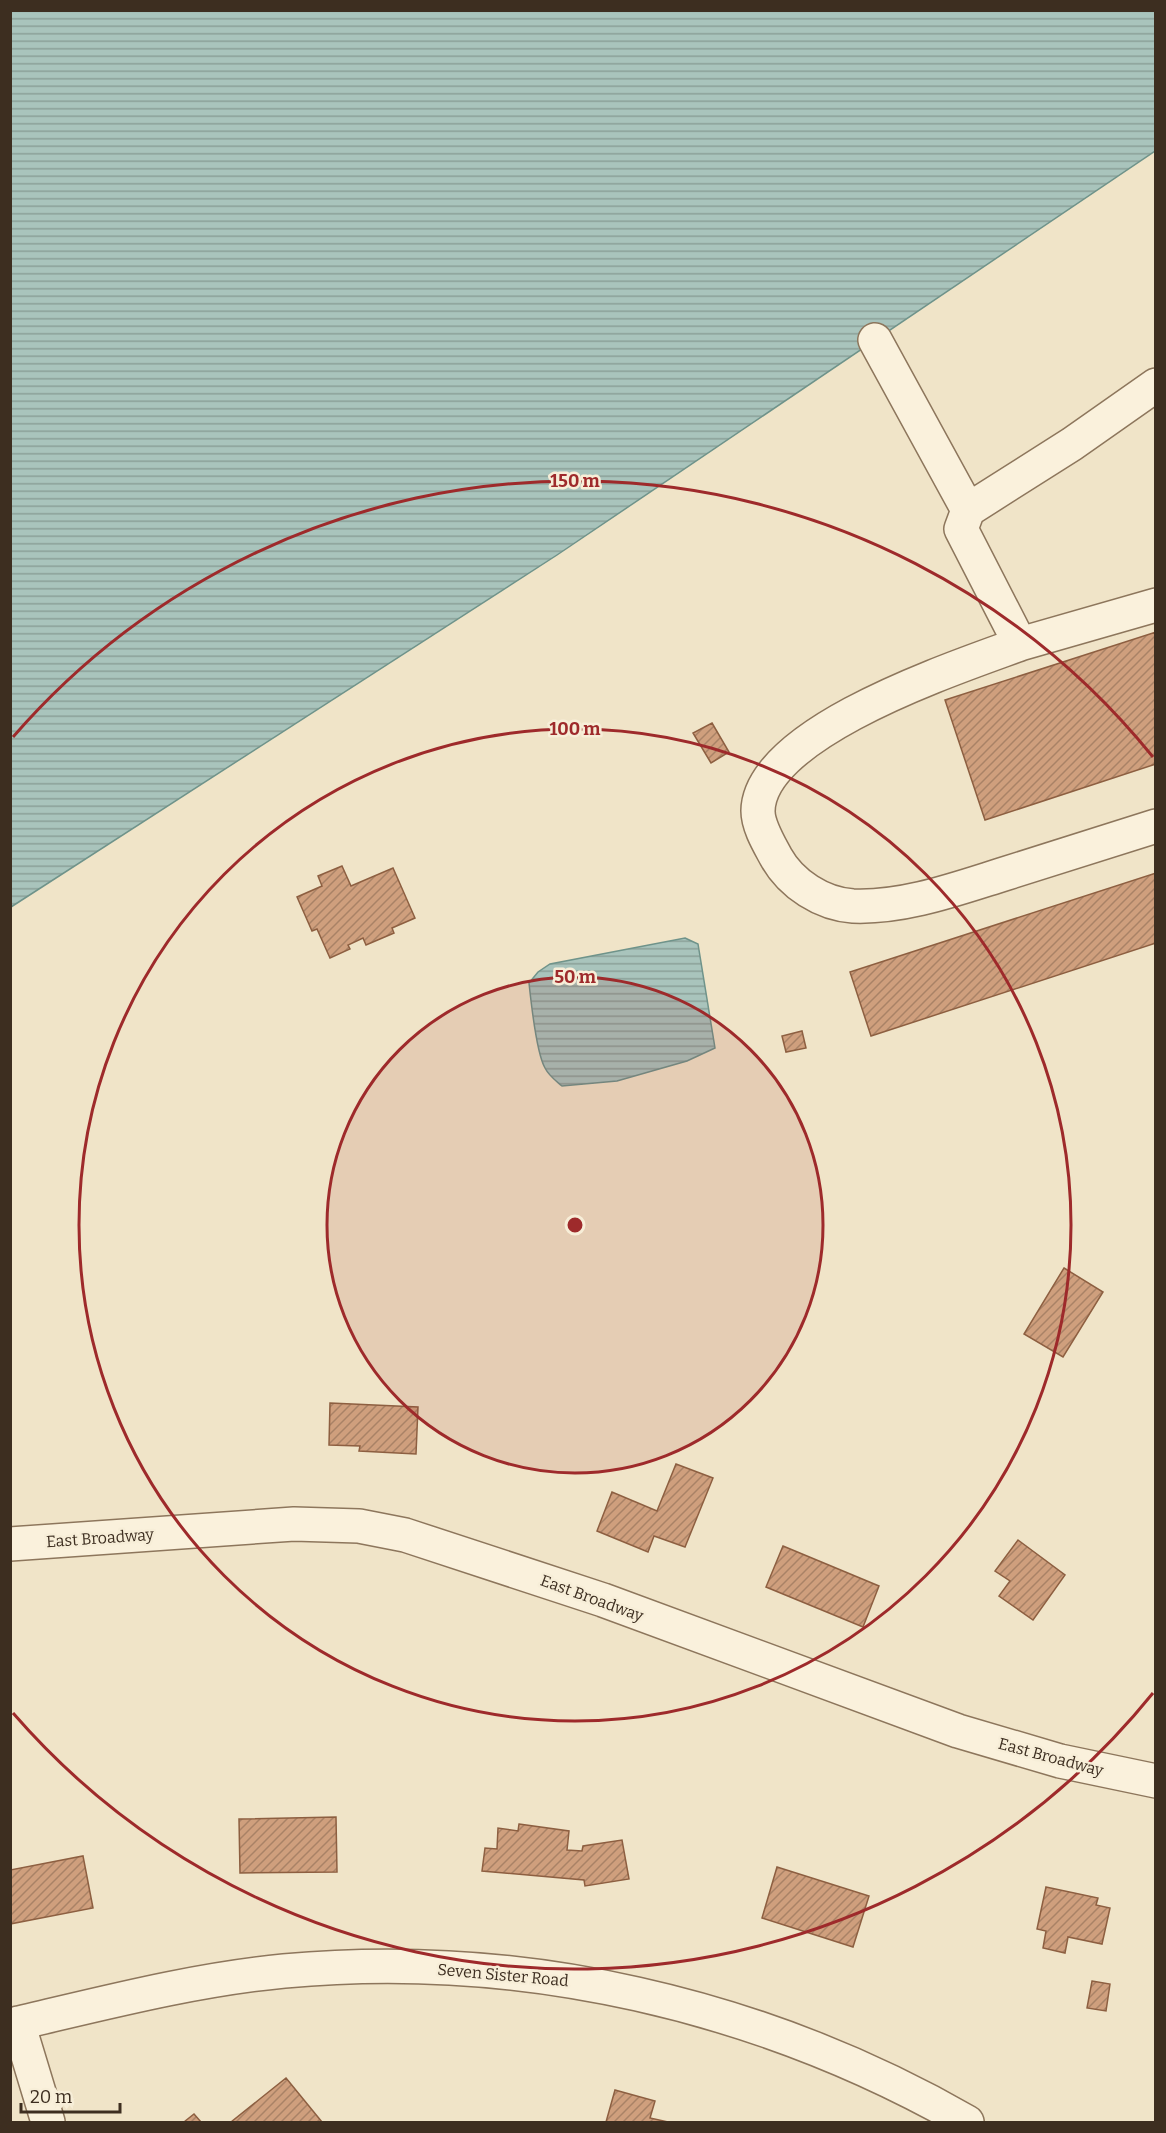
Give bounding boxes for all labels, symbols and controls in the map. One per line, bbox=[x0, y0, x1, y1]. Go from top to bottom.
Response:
text: 150 m bbox=[550, 470, 600, 492]
text: 100 m bbox=[549, 718, 601, 740]
text: 50 m bbox=[554, 966, 596, 988]
centre of rings bbox=[565, 1215, 585, 1235]
street label: East Broadway bbox=[45, 1525, 155, 1551]
street label: East Broadway bbox=[538, 1571, 647, 1626]
street label: East Broadway bbox=[996, 1734, 1106, 1780]
street label: Seven Sister Road bbox=[437, 1960, 570, 1990]
scale bar bbox=[21, 2076, 120, 2114]
text: 20 m bbox=[30, 2086, 72, 2108]

